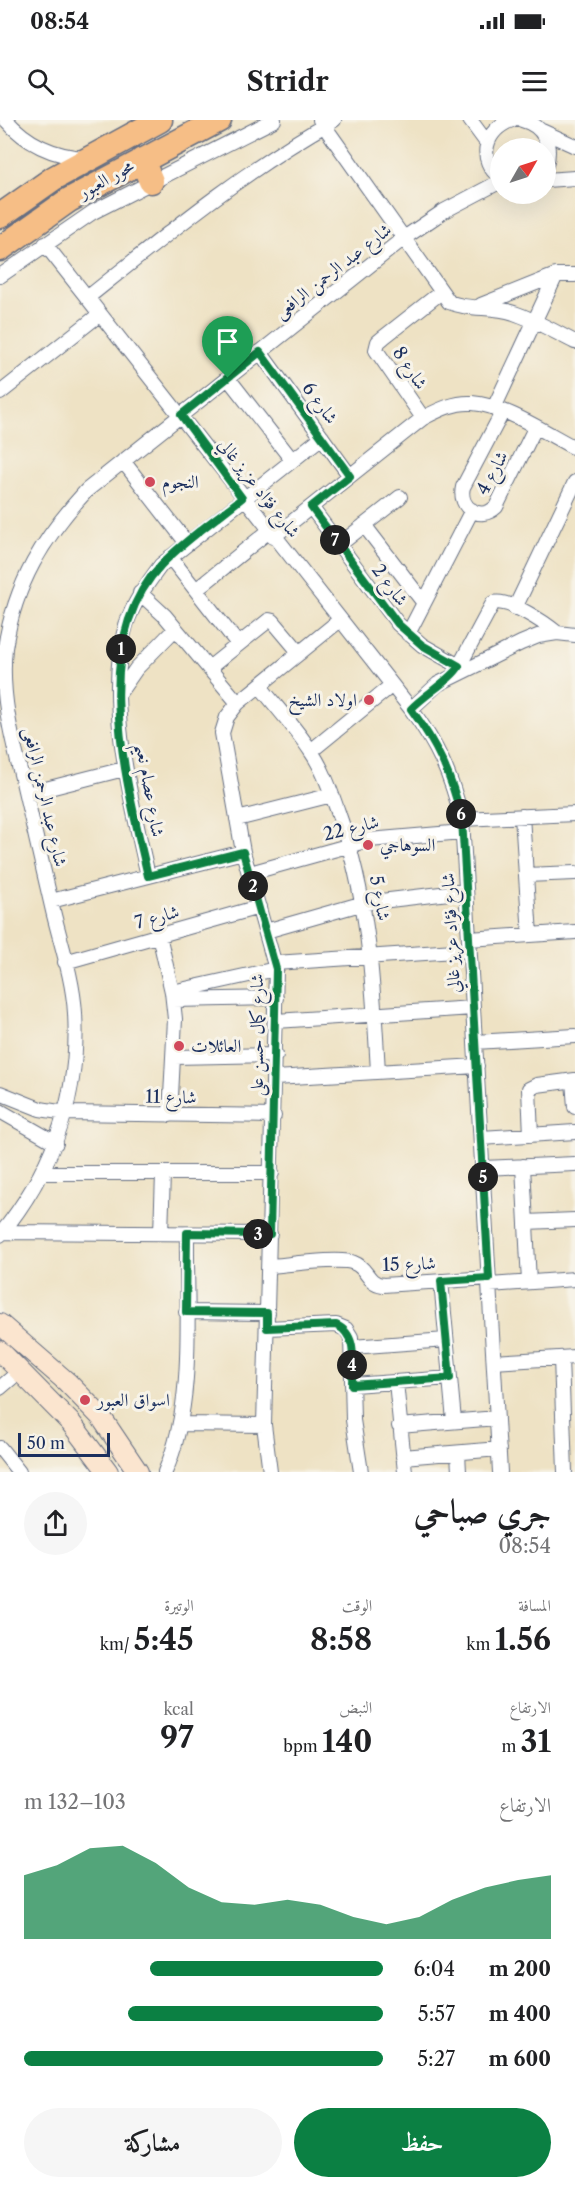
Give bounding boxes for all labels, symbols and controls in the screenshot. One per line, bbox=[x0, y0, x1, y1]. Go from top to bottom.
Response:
text: 08:54 bbox=[30, 8, 89, 35]
icon: search bbox=[24, 65, 57, 98]
text: Stridr bbox=[246, 65, 329, 98]
icon: menu bbox=[518, 65, 551, 98]
north arrow bbox=[490, 138, 556, 204]
map controls bbox=[490, 138, 556, 204]
street label: محور العبور bbox=[72, 155, 138, 204]
street label: شارع عبد الرحمن الرافعى bbox=[270, 218, 398, 327]
pin bbox=[202, 316, 253, 378]
icon: arrive bbox=[211, 325, 244, 358]
street label: شارع 8 bbox=[385, 342, 432, 396]
street label: شارع 6 bbox=[294, 378, 343, 431]
street label: شارع فؤاد عزيز غالي bbox=[210, 434, 305, 545]
street label: شارع 4 bbox=[471, 447, 516, 501]
place label: النجوم bbox=[162, 471, 199, 498]
marker: النجوم bbox=[143, 475, 157, 489]
pin: 7 bbox=[320, 525, 350, 555]
text: 7 bbox=[331, 530, 339, 550]
street label: شارع 2 bbox=[364, 560, 413, 613]
pin: 1 bbox=[106, 634, 136, 664]
text: 1 bbox=[117, 639, 125, 659]
place label: اولاد الشيخ bbox=[288, 689, 357, 716]
marker: اولاد الشيخ bbox=[362, 693, 376, 707]
street label: شارع عبد الرحمن الرافعى bbox=[14, 725, 72, 870]
street label: شارع عصام نعيم bbox=[124, 741, 169, 840]
pin: 6 bbox=[446, 799, 476, 829]
text: 6 bbox=[456, 804, 466, 824]
street label: شارع 22 bbox=[321, 810, 382, 849]
place label: السوهاجي bbox=[380, 834, 435, 860]
marker: السوهاجي bbox=[361, 838, 375, 852]
pin: 2 bbox=[238, 871, 268, 901]
street label: شارع فؤاد عزيز غالي bbox=[437, 872, 469, 994]
street label: شارع 5 bbox=[361, 873, 395, 923]
text: 2 bbox=[248, 876, 258, 896]
street label: شارع 7 bbox=[132, 900, 183, 938]
street label: شارع كمال حسن على bbox=[246, 974, 272, 1096]
place label: العائلات bbox=[191, 1035, 241, 1057]
marker: العائلات bbox=[172, 1039, 186, 1053]
street label: شارع 11 bbox=[145, 1086, 197, 1112]
pin: 5 bbox=[468, 1162, 498, 1192]
text: 5 bbox=[479, 1167, 487, 1187]
pin: 3 bbox=[243, 1219, 273, 1249]
text: 3 bbox=[253, 1224, 263, 1244]
street label: شارع 15 bbox=[382, 1252, 436, 1280]
pin: 4 bbox=[337, 1350, 367, 1380]
text: 4 bbox=[347, 1355, 357, 1375]
place label: اسواق العبور bbox=[95, 1389, 170, 1411]
marker: اسواق العبور bbox=[78, 1393, 92, 1407]
scale bar bbox=[18, 1430, 110, 1458]
text: 50 m bbox=[27, 1433, 65, 1453]
text: جري صباحي bbox=[414, 1491, 551, 1532]
button: share bbox=[24, 1492, 87, 1555]
text: 08:54 bbox=[498, 1534, 551, 1558]
text: الوتيرة bbox=[164, 1595, 194, 1615]
text: الوقت bbox=[342, 1595, 372, 1615]
text: المسافة bbox=[518, 1595, 551, 1615]
text: 5:45 bbox=[134, 1621, 194, 1658]
text: 8:58 bbox=[310, 1621, 372, 1658]
text: 1.56 bbox=[495, 1621, 551, 1658]
text: /km bbox=[100, 1634, 134, 1654]
text: km bbox=[466, 1634, 495, 1654]
text: النبض bbox=[339, 1697, 372, 1717]
text: الارتفاع bbox=[509, 1697, 551, 1717]
text: kcal bbox=[163, 1699, 194, 1719]
text: 97 bbox=[160, 1719, 194, 1756]
text: 140 bbox=[322, 1723, 372, 1760]
text: 31 bbox=[521, 1723, 551, 1760]
text: bpm bbox=[283, 1736, 322, 1756]
text: m bbox=[501, 1736, 521, 1756]
text: 103–132 m bbox=[24, 1790, 126, 1814]
text: الارتفاع bbox=[499, 1793, 551, 1817]
text: 6:04 bbox=[413, 1957, 455, 1981]
text: 200 m bbox=[489, 1957, 551, 1981]
text: 5:57 bbox=[418, 2002, 455, 2026]
text: 400 m bbox=[489, 2002, 551, 2026]
text: 5:27 bbox=[417, 2047, 455, 2071]
text: 600 m bbox=[489, 2047, 551, 2071]
button: مشاركة bbox=[24, 2108, 282, 2177]
button: حفظ bbox=[294, 2108, 551, 2177]

